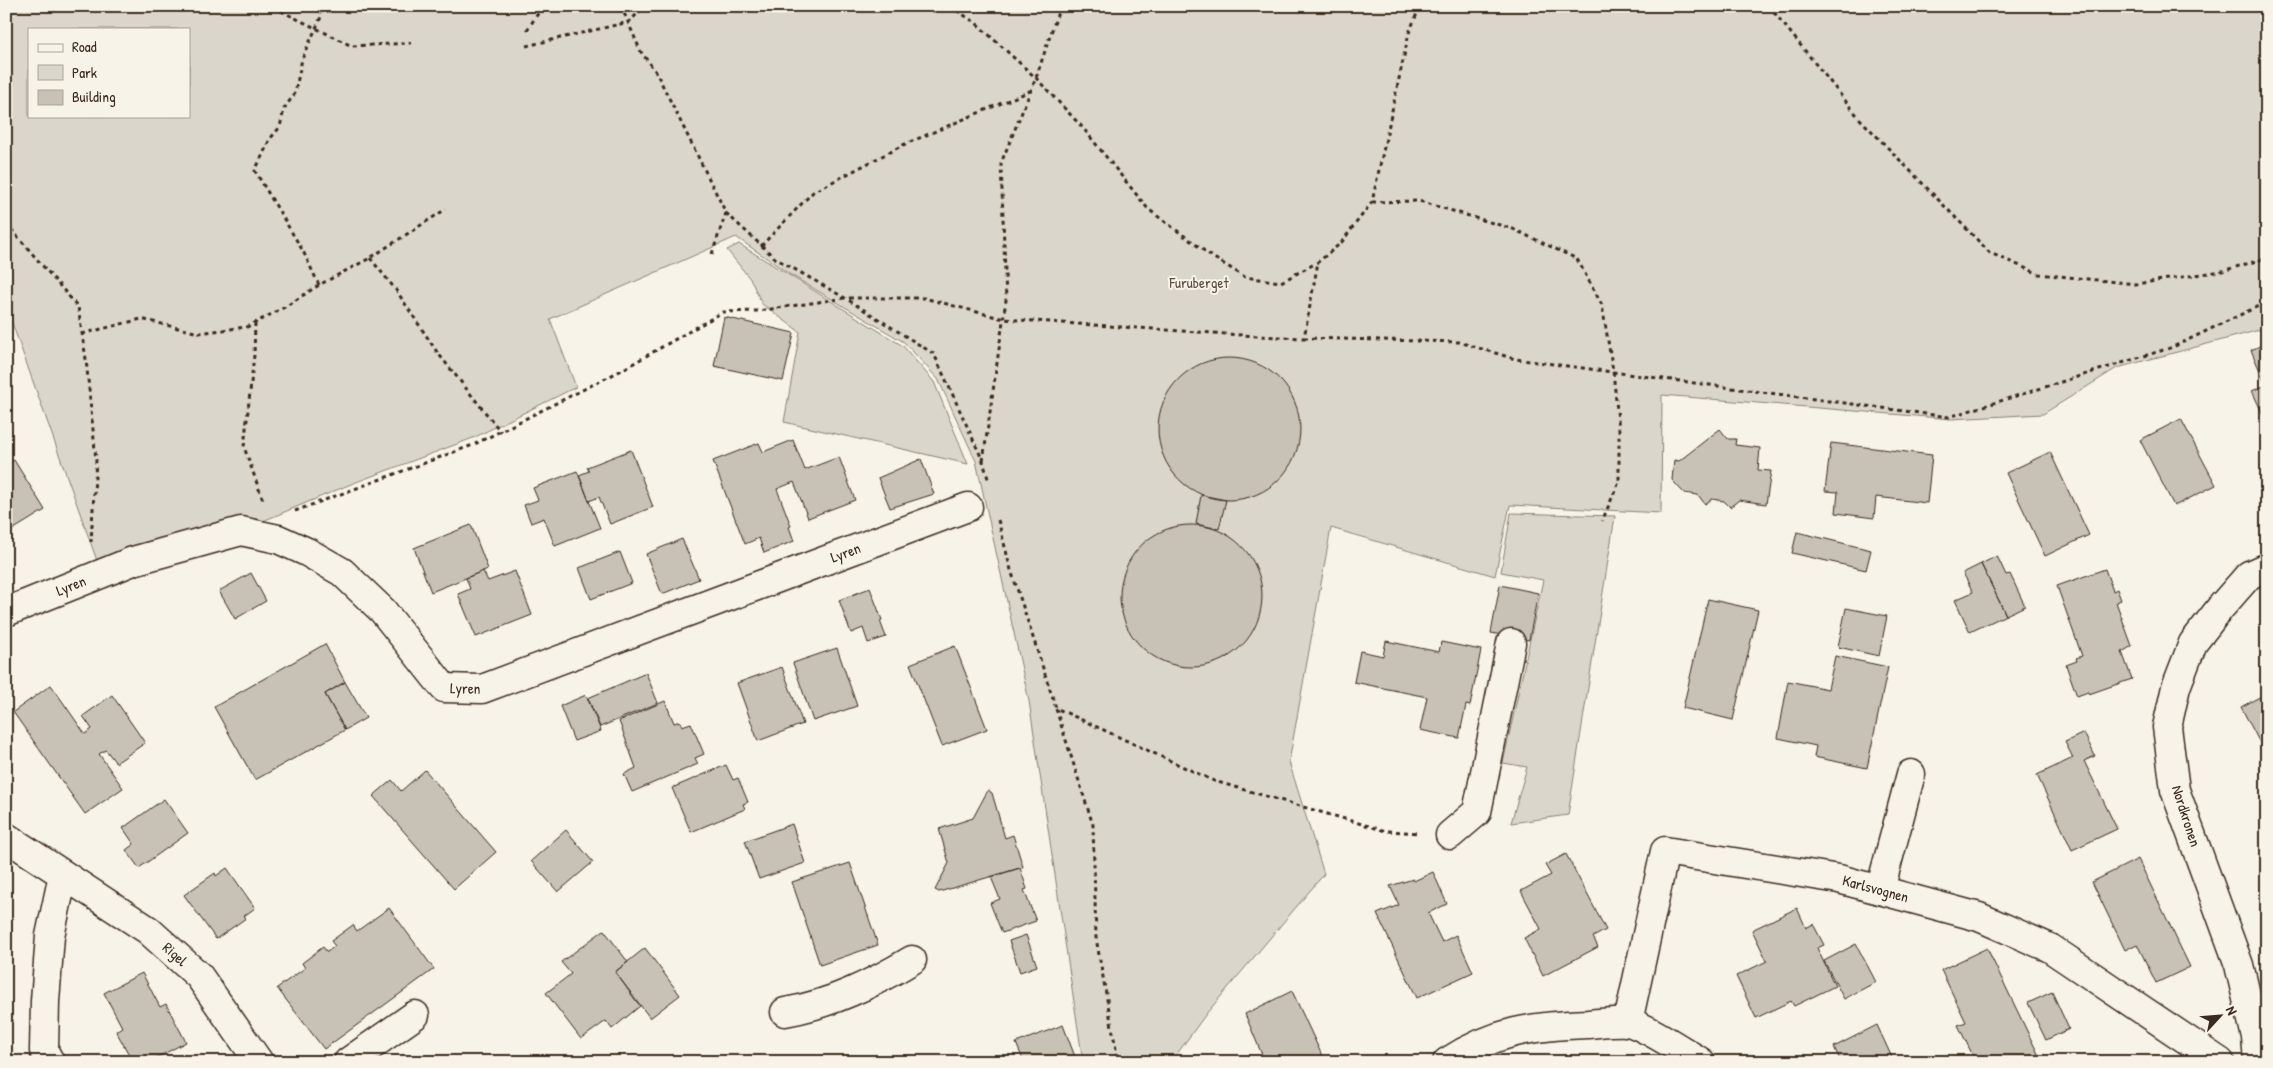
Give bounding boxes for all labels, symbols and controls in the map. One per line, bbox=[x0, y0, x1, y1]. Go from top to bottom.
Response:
legend bbox=[28, 28, 190, 118]
text: Road bbox=[72, 36, 97, 57]
text: Park bbox=[72, 62, 97, 83]
text: Building bbox=[72, 86, 116, 107]
park label: Furuberget bbox=[1168, 272, 1229, 293]
street label: Lyren bbox=[827, 537, 864, 568]
street label: Lyren bbox=[53, 570, 89, 601]
street label: Lyren bbox=[450, 677, 481, 699]
street label: Nordkronen bbox=[2167, 783, 2206, 849]
street label: Karlsvognen bbox=[1840, 869, 1911, 907]
street label: Rigel bbox=[158, 937, 192, 971]
north arrow bbox=[2196, 990, 2246, 1040]
text: N bbox=[2222, 1003, 2243, 1018]

